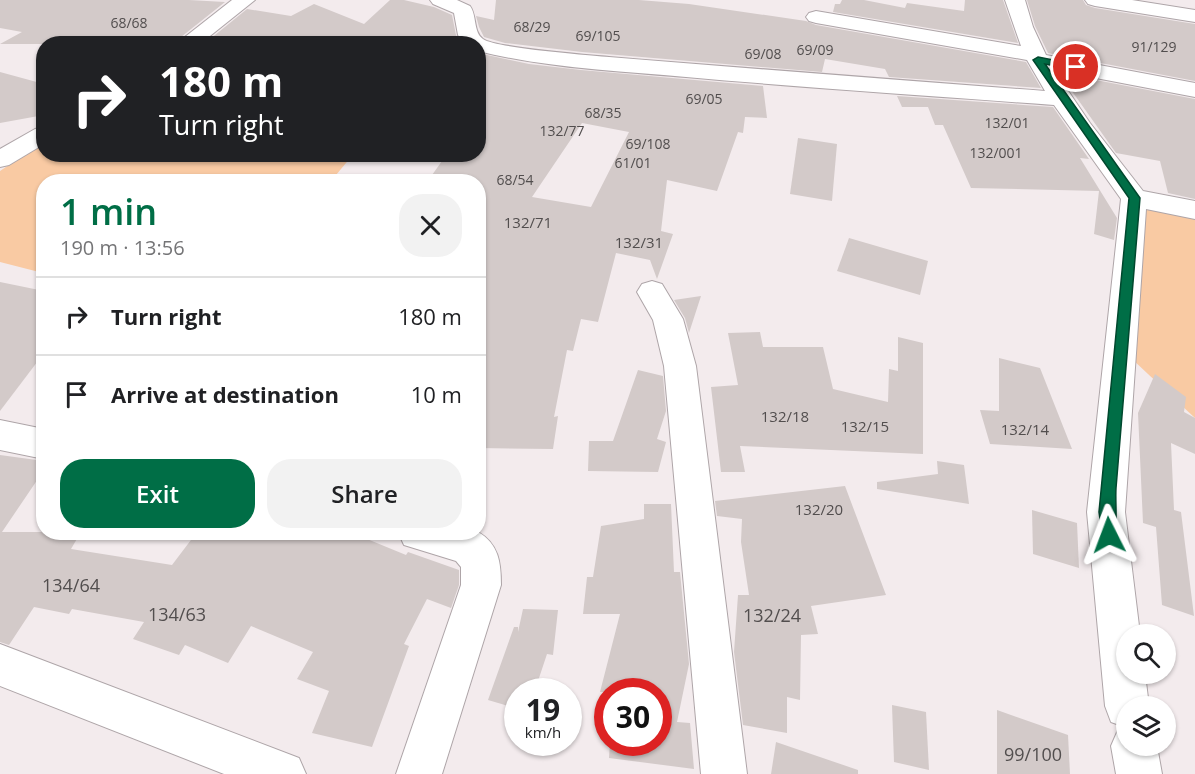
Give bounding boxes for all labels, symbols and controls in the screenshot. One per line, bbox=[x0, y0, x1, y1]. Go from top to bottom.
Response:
house number: 68/68 bbox=[110, 13, 148, 32]
house number: 68/29 bbox=[513, 17, 551, 36]
house number: 69/105 bbox=[575, 26, 621, 45]
house number: 91/129 bbox=[1131, 37, 1177, 56]
house number: 69/09 bbox=[796, 40, 834, 59]
pin bbox=[1050, 41, 1101, 92]
house number: 69/08 bbox=[744, 44, 782, 63]
icon: arrive bbox=[1059, 50, 1092, 83]
text: 180 m bbox=[159, 52, 283, 109]
icon: right bbox=[60, 60, 138, 138]
house number: 69/05 bbox=[685, 89, 723, 108]
house number: 68/35 bbox=[584, 103, 622, 122]
text: Turn right bbox=[159, 106, 284, 143]
house number: 132/01 bbox=[984, 113, 1030, 132]
house number: 132/77 bbox=[539, 121, 585, 140]
house number: 69/108 bbox=[625, 134, 671, 153]
house number: 132/001 bbox=[969, 143, 1023, 162]
house number: 61/01 bbox=[614, 153, 652, 172]
house number: 68/54 bbox=[496, 170, 534, 189]
text: 1 min bbox=[60, 187, 157, 236]
button: close bbox=[399, 194, 462, 257]
house number: 132/71 bbox=[504, 212, 552, 232]
house number: 132/31 bbox=[615, 232, 663, 252]
text: 190 m · 13:56 bbox=[60, 234, 185, 261]
icon: right bbox=[60, 300, 93, 333]
text: Turn right bbox=[111, 301, 222, 331]
text: 180 m bbox=[398, 301, 462, 331]
icon: arrive bbox=[60, 378, 93, 411]
text: Arrive at destination bbox=[111, 379, 339, 409]
text: 10 m bbox=[411, 379, 462, 409]
house number: 132/18 bbox=[761, 406, 809, 426]
house number: 132/15 bbox=[841, 416, 889, 436]
house number: 132/14 bbox=[1001, 419, 1050, 439]
button: Exit bbox=[60, 459, 255, 528]
button: Share bbox=[267, 459, 462, 528]
house number: 132/20 bbox=[795, 499, 843, 519]
position arrow bbox=[1077, 503, 1141, 567]
house number: 134/64 bbox=[42, 573, 100, 597]
house number: 134/63 bbox=[148, 602, 206, 626]
house number: 132/24 bbox=[743, 603, 801, 627]
map controls bbox=[1116, 624, 1176, 756]
button: search bbox=[1116, 624, 1176, 684]
speed limit sign: 30 bbox=[594, 678, 672, 756]
text: 19 bbox=[526, 689, 560, 730]
button: layers bbox=[1116, 696, 1176, 756]
text: km/h bbox=[525, 722, 561, 742]
house number: 99/100 bbox=[1004, 742, 1062, 766]

